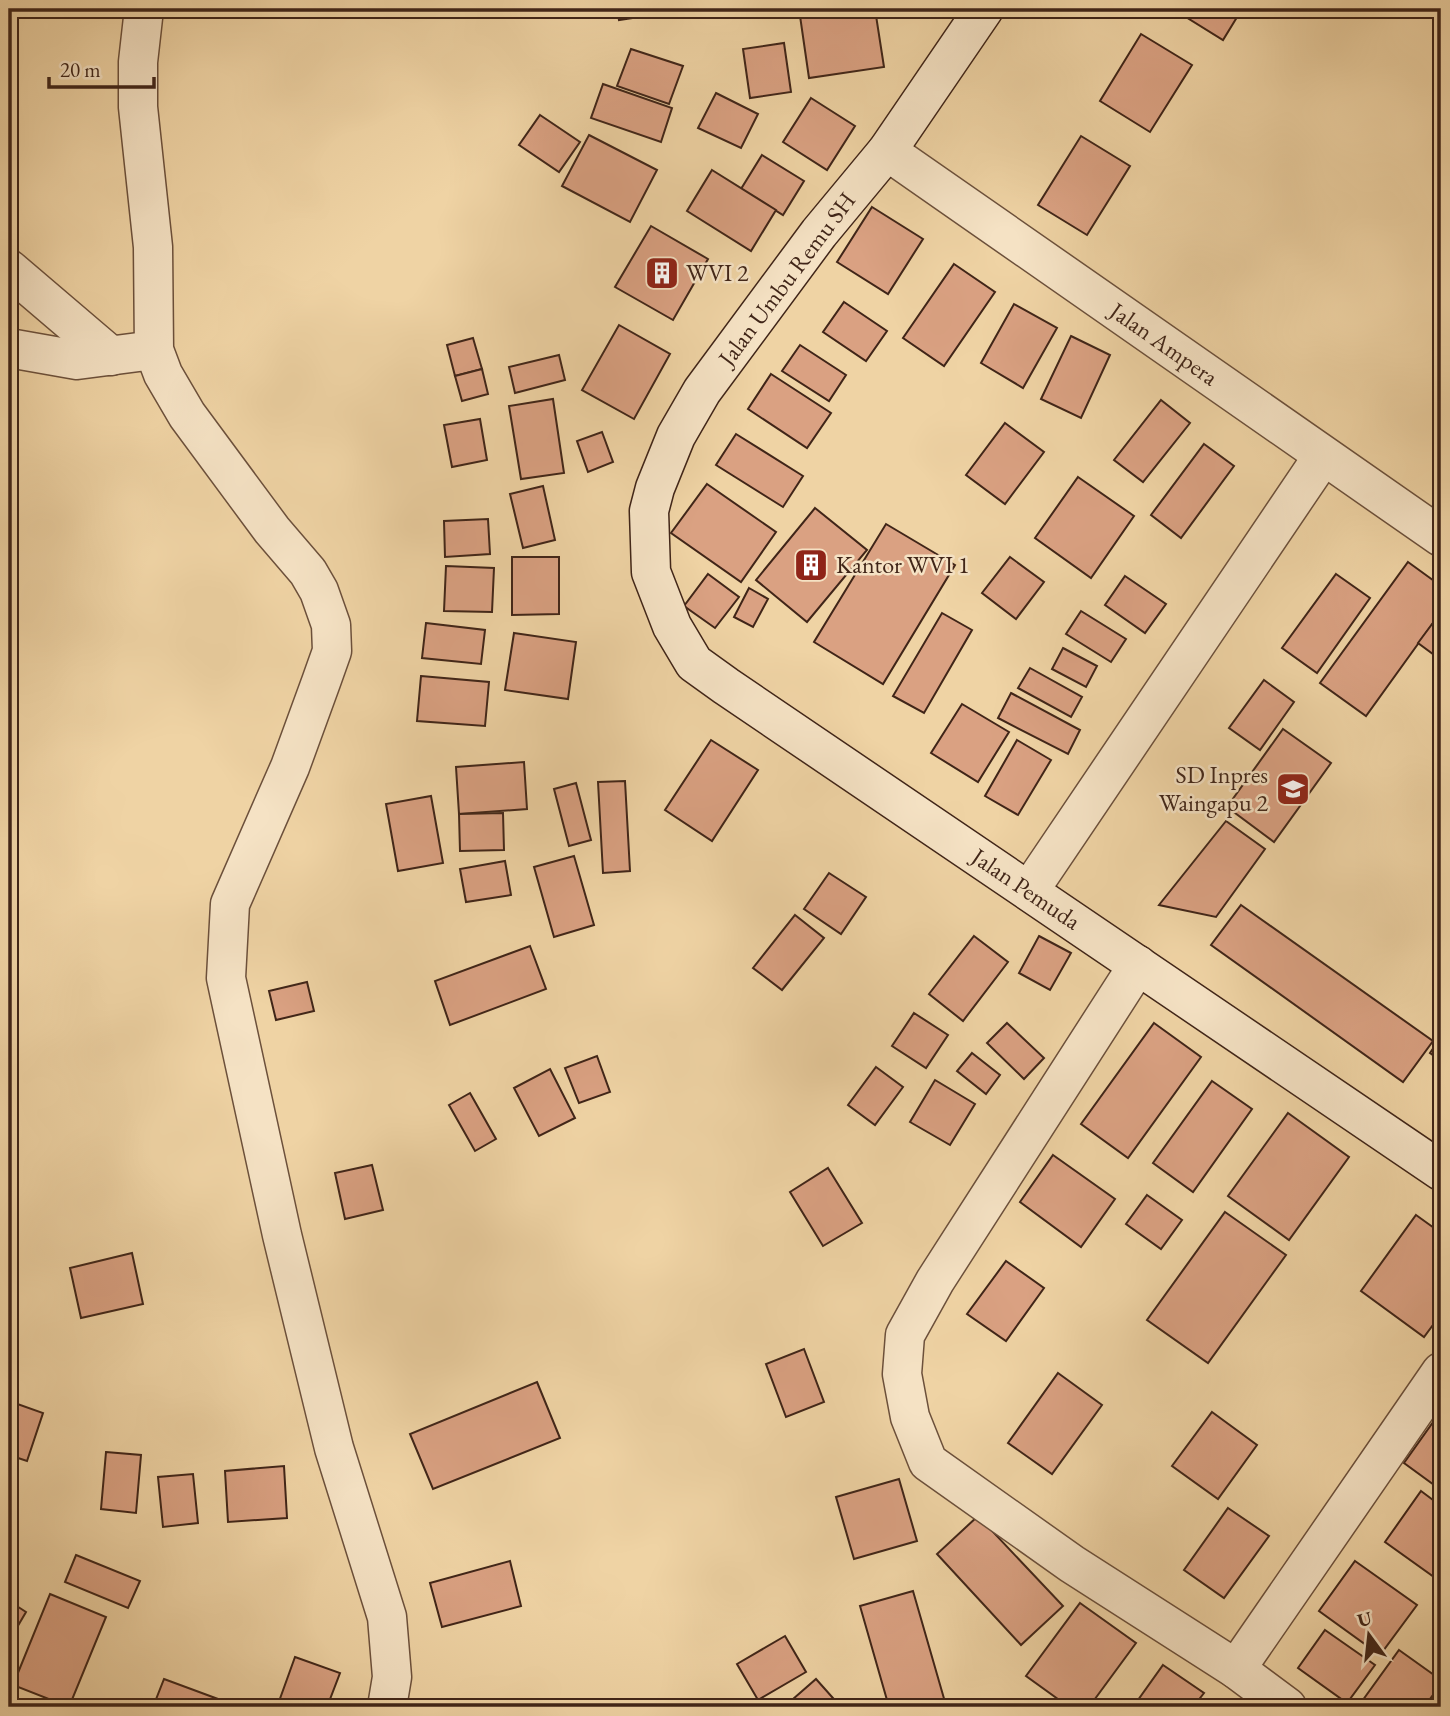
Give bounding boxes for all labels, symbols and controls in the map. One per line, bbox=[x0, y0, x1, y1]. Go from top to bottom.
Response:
scale bar bbox=[49, 46, 154, 90]
text: 20 m bbox=[60, 56, 101, 83]
street label: Jalan Umbu Remu SH bbox=[710, 186, 862, 373]
building icon: WVI 2 bbox=[643, 254, 681, 292]
place label: WVI 2 bbox=[686, 257, 749, 288]
street label: Jalan Ampera bbox=[1102, 294, 1225, 392]
building icon: Kantor WVI 1 bbox=[792, 546, 830, 584]
place label: Kantor WVI 1 bbox=[836, 549, 969, 580]
place label: SD Inpres Waingapu 2 bbox=[1159, 759, 1268, 818]
school or university icon: SD Inpres Waingapu 2 bbox=[1274, 770, 1312, 808]
street label: Jalan Pemuda bbox=[964, 840, 1087, 937]
north arrow bbox=[1334, 1600, 1404, 1670]
text: U bbox=[1355, 1605, 1375, 1633]

